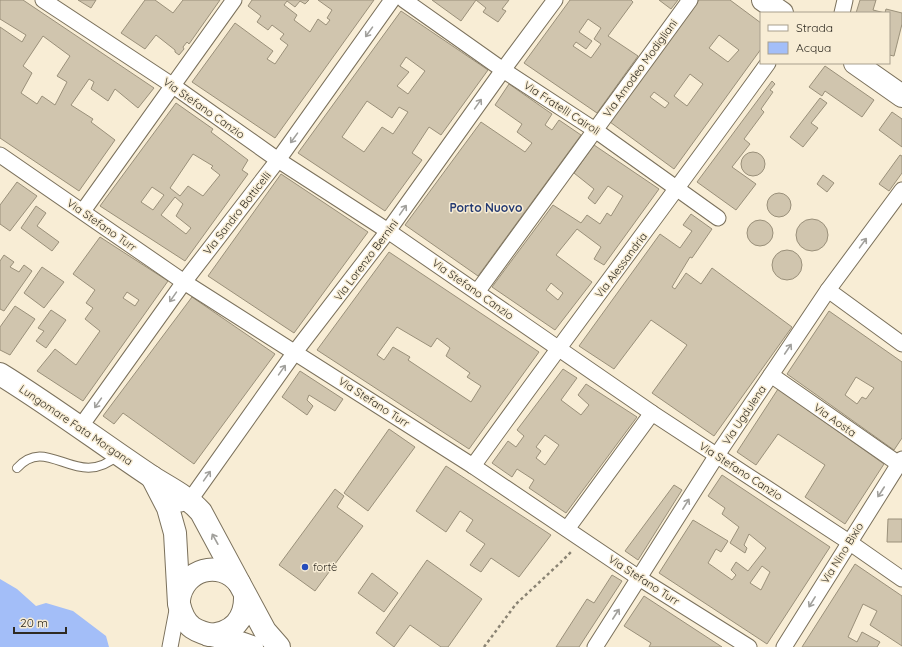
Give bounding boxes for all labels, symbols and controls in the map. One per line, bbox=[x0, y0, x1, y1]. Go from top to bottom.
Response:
legend bbox=[760, 12, 890, 64]
street label: Via Amodeo Modigliani bbox=[600, 16, 680, 120]
text: Strada bbox=[796, 20, 833, 35]
one-way arrow bbox=[365, 26, 373, 37]
text: Acqua bbox=[796, 40, 831, 55]
street label: Via Stefano Canzio bbox=[160, 75, 248, 142]
street label: Via Fratelli Cairoli bbox=[521, 78, 603, 138]
one-way arrow bbox=[474, 99, 482, 110]
one-way arrow bbox=[290, 132, 298, 143]
street label: Via Sandro Botticelli bbox=[200, 169, 274, 257]
street label: Via Stefano Turr bbox=[64, 196, 140, 255]
district label: Porto Nuovo bbox=[450, 200, 523, 215]
one-way arrow bbox=[399, 205, 407, 216]
street label: Via Lorenzo Bernini bbox=[331, 217, 401, 303]
street label: Via Alessandria bbox=[592, 229, 650, 301]
one-way arrow bbox=[859, 237, 867, 248]
street label: Via Stefano Canzio bbox=[429, 256, 517, 323]
one-way arrow bbox=[169, 291, 177, 302]
one-way arrow bbox=[784, 344, 792, 355]
one-way arrow bbox=[278, 365, 287, 376]
street label: Via Stefano Turr bbox=[336, 374, 413, 431]
street label: Lungomare Fata Morgana bbox=[17, 382, 135, 468]
street label: Via Ugdulena bbox=[719, 383, 769, 447]
one-way arrow bbox=[94, 397, 102, 408]
street label: Via Aosta bbox=[811, 400, 859, 440]
street label: Via Stefano Canzio bbox=[697, 439, 786, 503]
one-way arrow bbox=[203, 471, 211, 482]
one-way arrow bbox=[877, 486, 885, 497]
one-way arrow bbox=[682, 498, 690, 510]
street label: Via Nino Bixio bbox=[818, 520, 867, 586]
one-way arrow bbox=[211, 533, 219, 545]
street label: Via Stefano Turr bbox=[606, 552, 683, 609]
place label: fortè bbox=[313, 560, 337, 574]
marker: fortè bbox=[300, 562, 310, 572]
one-way arrow bbox=[807, 596, 815, 608]
scale bar bbox=[14, 609, 66, 635]
one-way arrow bbox=[612, 609, 620, 620]
text: 20 m bbox=[20, 615, 48, 630]

